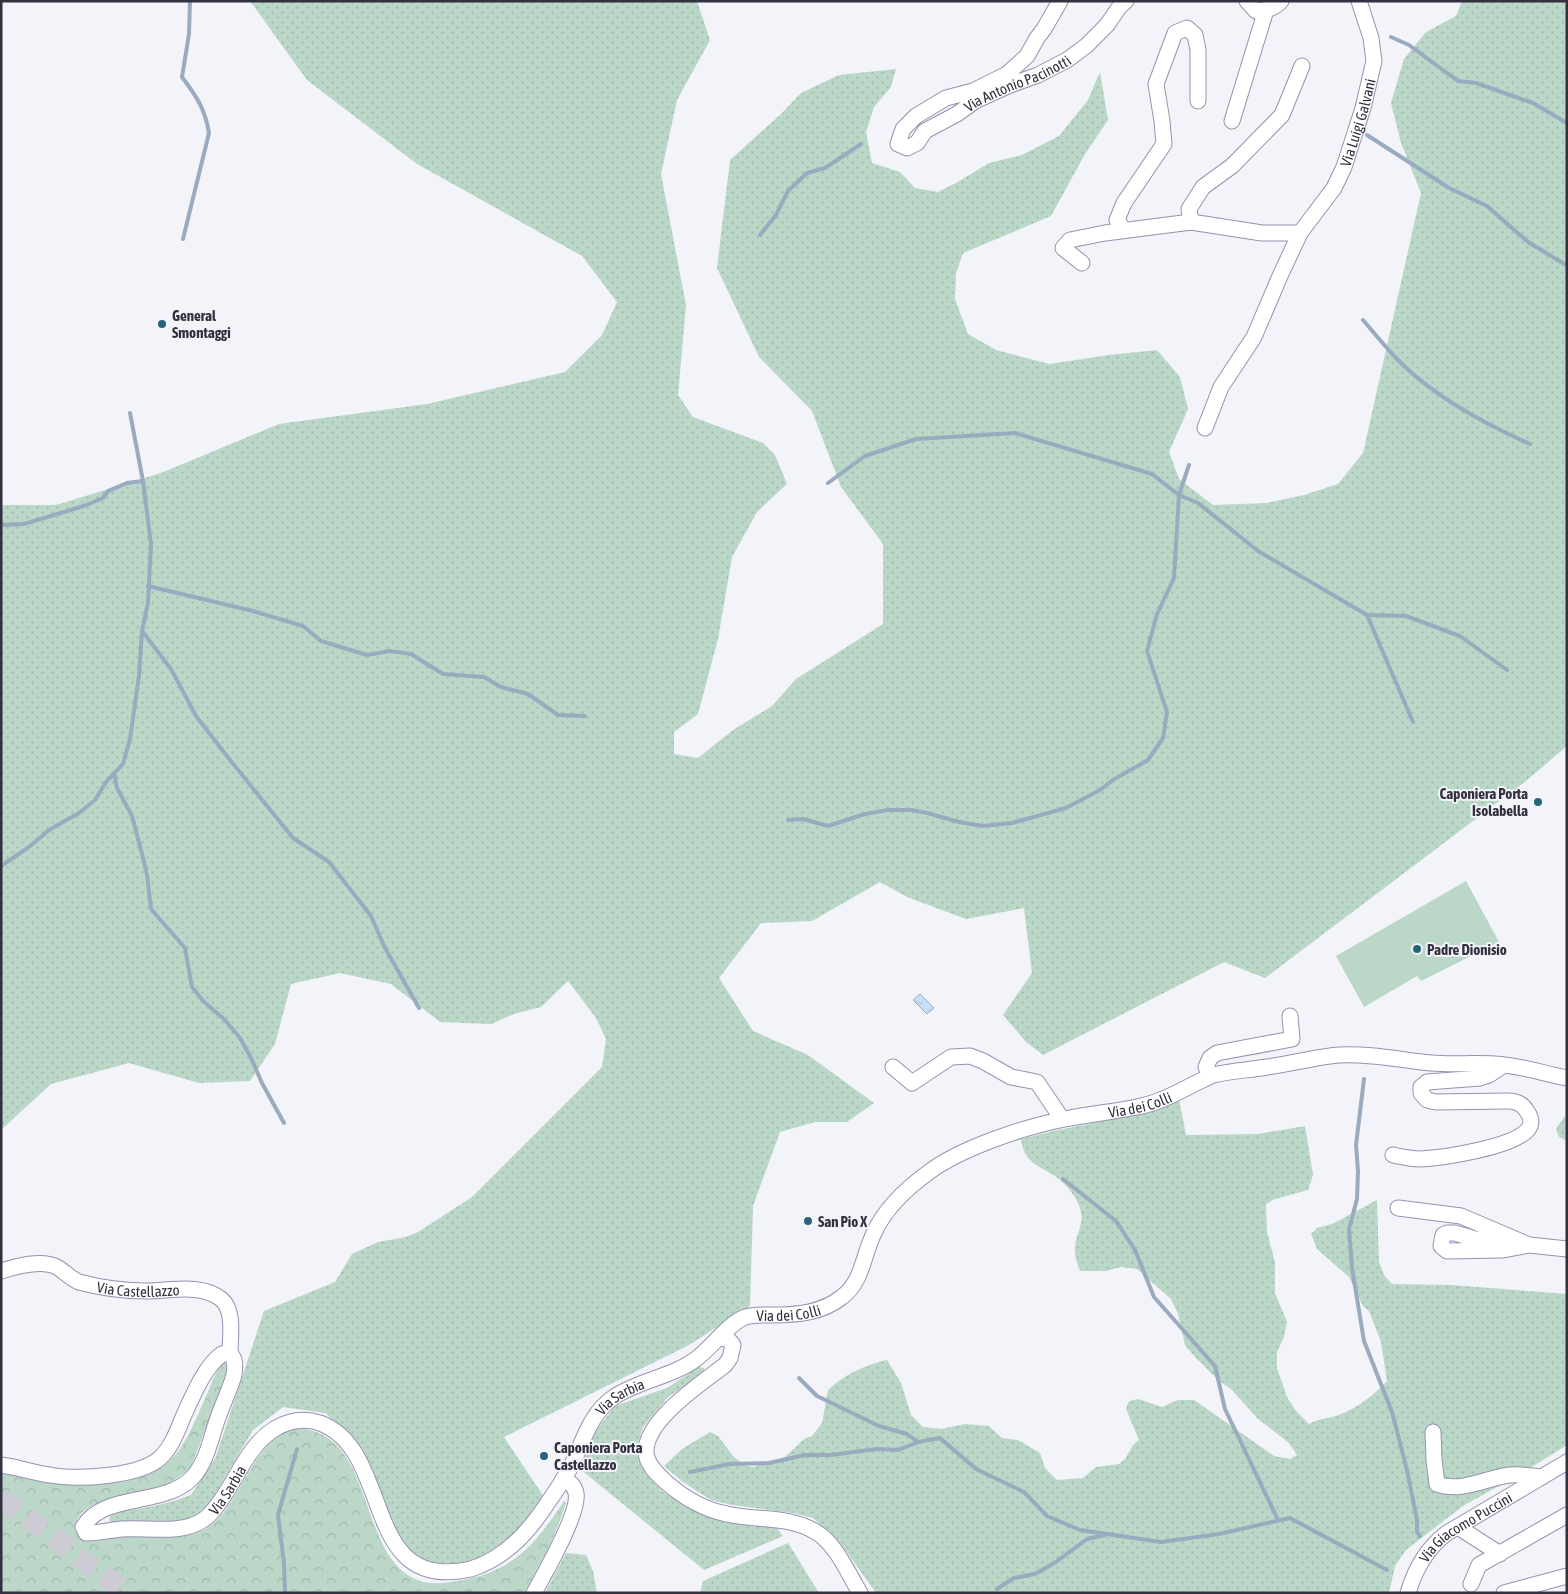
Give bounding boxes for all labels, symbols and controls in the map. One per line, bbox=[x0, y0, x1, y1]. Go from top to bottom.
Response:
street label: Via Antonio Pacinotti bbox=[961, 52, 1074, 115]
street label: Via Luigi Galvani bbox=[1336, 77, 1378, 168]
place label: General Smontaggi bbox=[172, 307, 231, 341]
marker: General Smontaggi bbox=[156, 318, 168, 330]
place label: Caponiera Porta Isolabella bbox=[1440, 785, 1528, 819]
marker: Caponiera Porta Isolabella bbox=[1532, 796, 1544, 808]
place label: Padre Dionisio bbox=[1427, 941, 1507, 958]
marker: Padre Dionisio bbox=[1411, 943, 1423, 955]
street label: Via dei Colli bbox=[1107, 1088, 1174, 1120]
place label: San Pio X bbox=[818, 1213, 867, 1230]
marker: San Pio X bbox=[802, 1215, 814, 1227]
street label: Via Castellazzo bbox=[96, 1278, 180, 1300]
street label: Via dei Colli bbox=[756, 1301, 823, 1324]
street label: Via Sarbia bbox=[591, 1375, 646, 1418]
place label: Caponiera Porta Castellazzo bbox=[554, 1439, 642, 1473]
marker: Caponiera Porta Castellazzo bbox=[538, 1450, 550, 1462]
street label: Via Sarbia bbox=[205, 1462, 249, 1518]
street label: Via Giacomo Puccini bbox=[1415, 1488, 1515, 1565]

